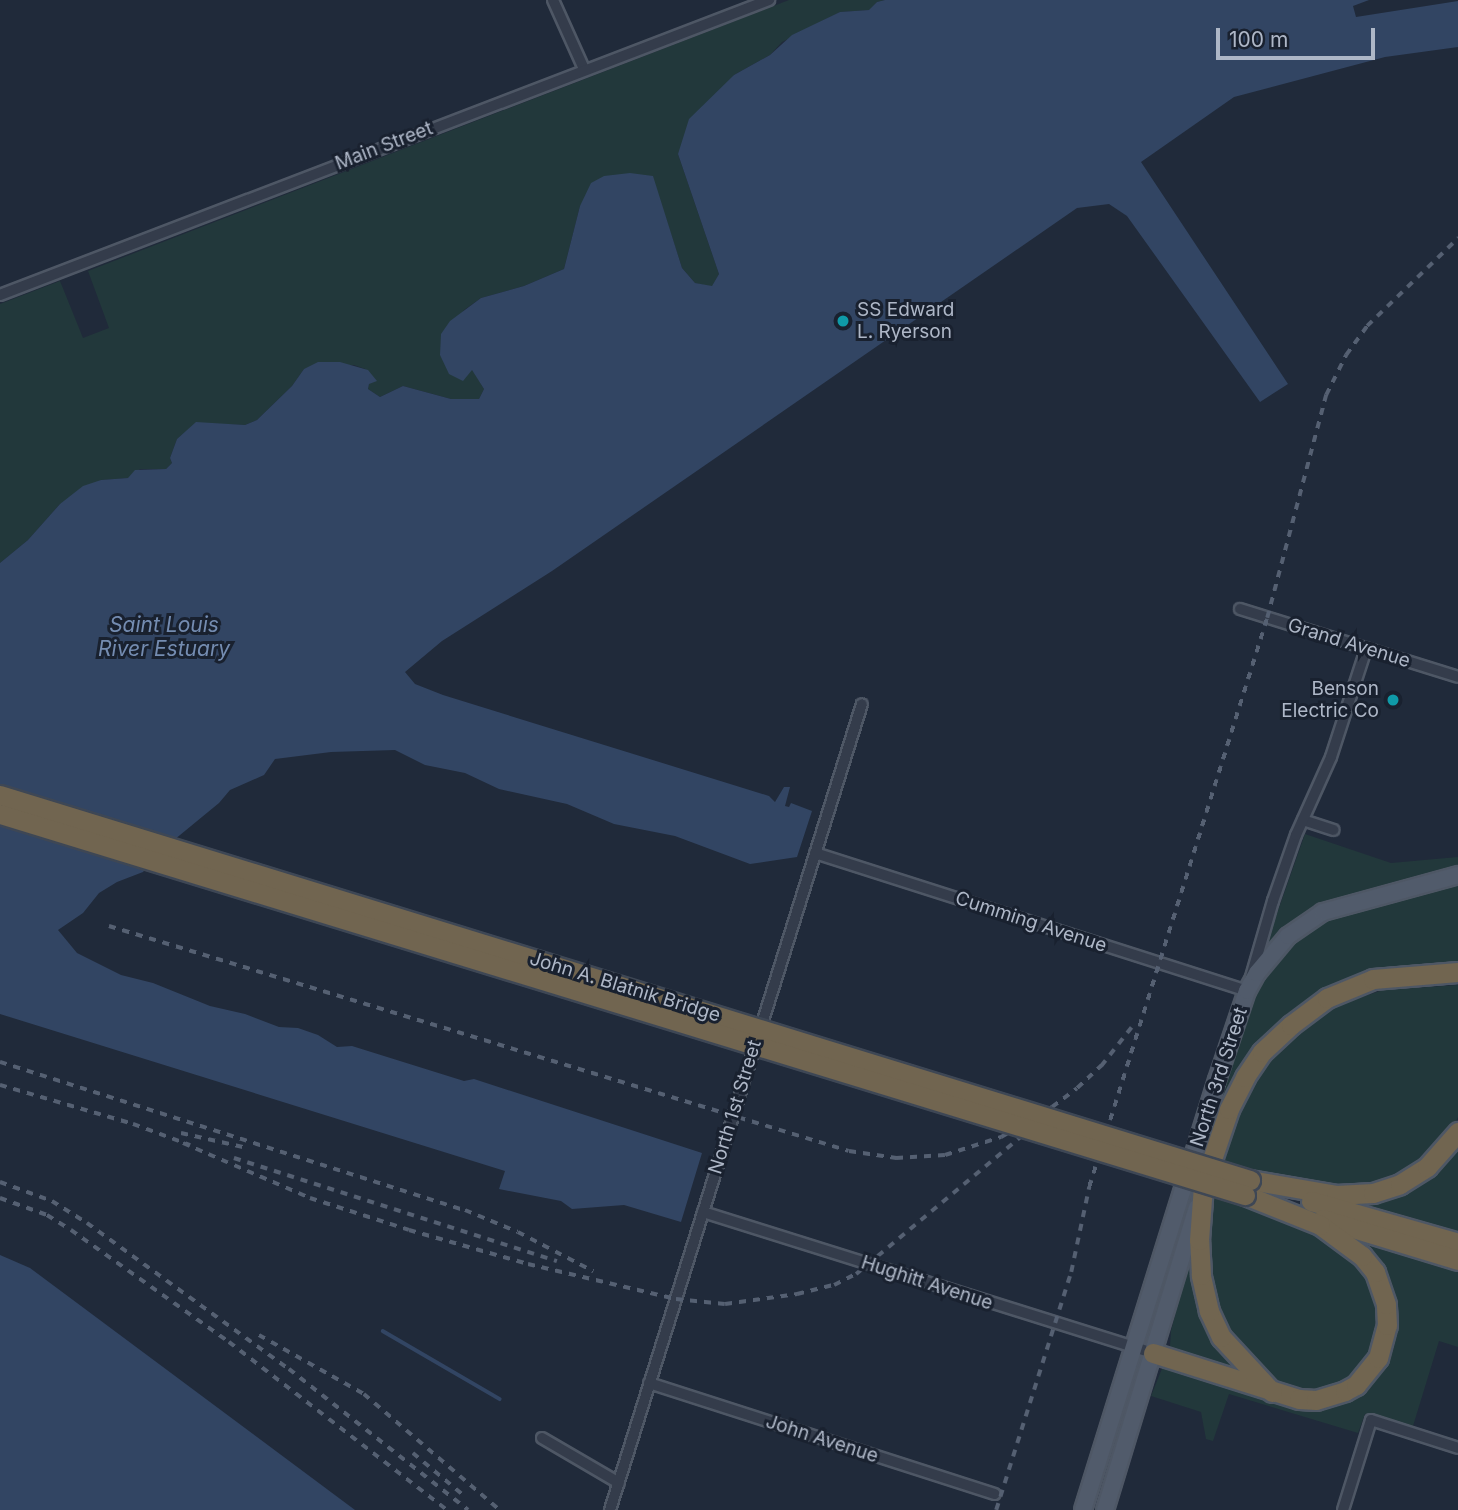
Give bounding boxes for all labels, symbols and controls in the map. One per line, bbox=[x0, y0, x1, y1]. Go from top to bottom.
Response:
scale bar bbox=[1220, 14, 1379, 58]
text: 100 m bbox=[1229, 27, 1288, 52]
street label: Main Street bbox=[332, 117, 436, 175]
place label: SS Edward L. Ryerson bbox=[857, 299, 954, 343]
marker: SS Edward L. Ryerson bbox=[835, 313, 851, 329]
water label: Saint Louis River Estuary bbox=[98, 612, 230, 662]
street label: Grand Avenue bbox=[1285, 614, 1413, 672]
place label: Benson Electric Co bbox=[1281, 678, 1379, 722]
marker: Benson Electric Co bbox=[1385, 692, 1401, 708]
street label: Cumming Avenue bbox=[952, 887, 1110, 957]
street label: John A. Blatnik Bridge bbox=[527, 947, 723, 1027]
street label: North 3rd Street bbox=[1186, 1004, 1252, 1150]
street label: North 1st Street bbox=[704, 1037, 766, 1177]
street label: Hughitt Avenue bbox=[858, 1251, 996, 1315]
street label: John Avenue bbox=[763, 1410, 881, 1468]

